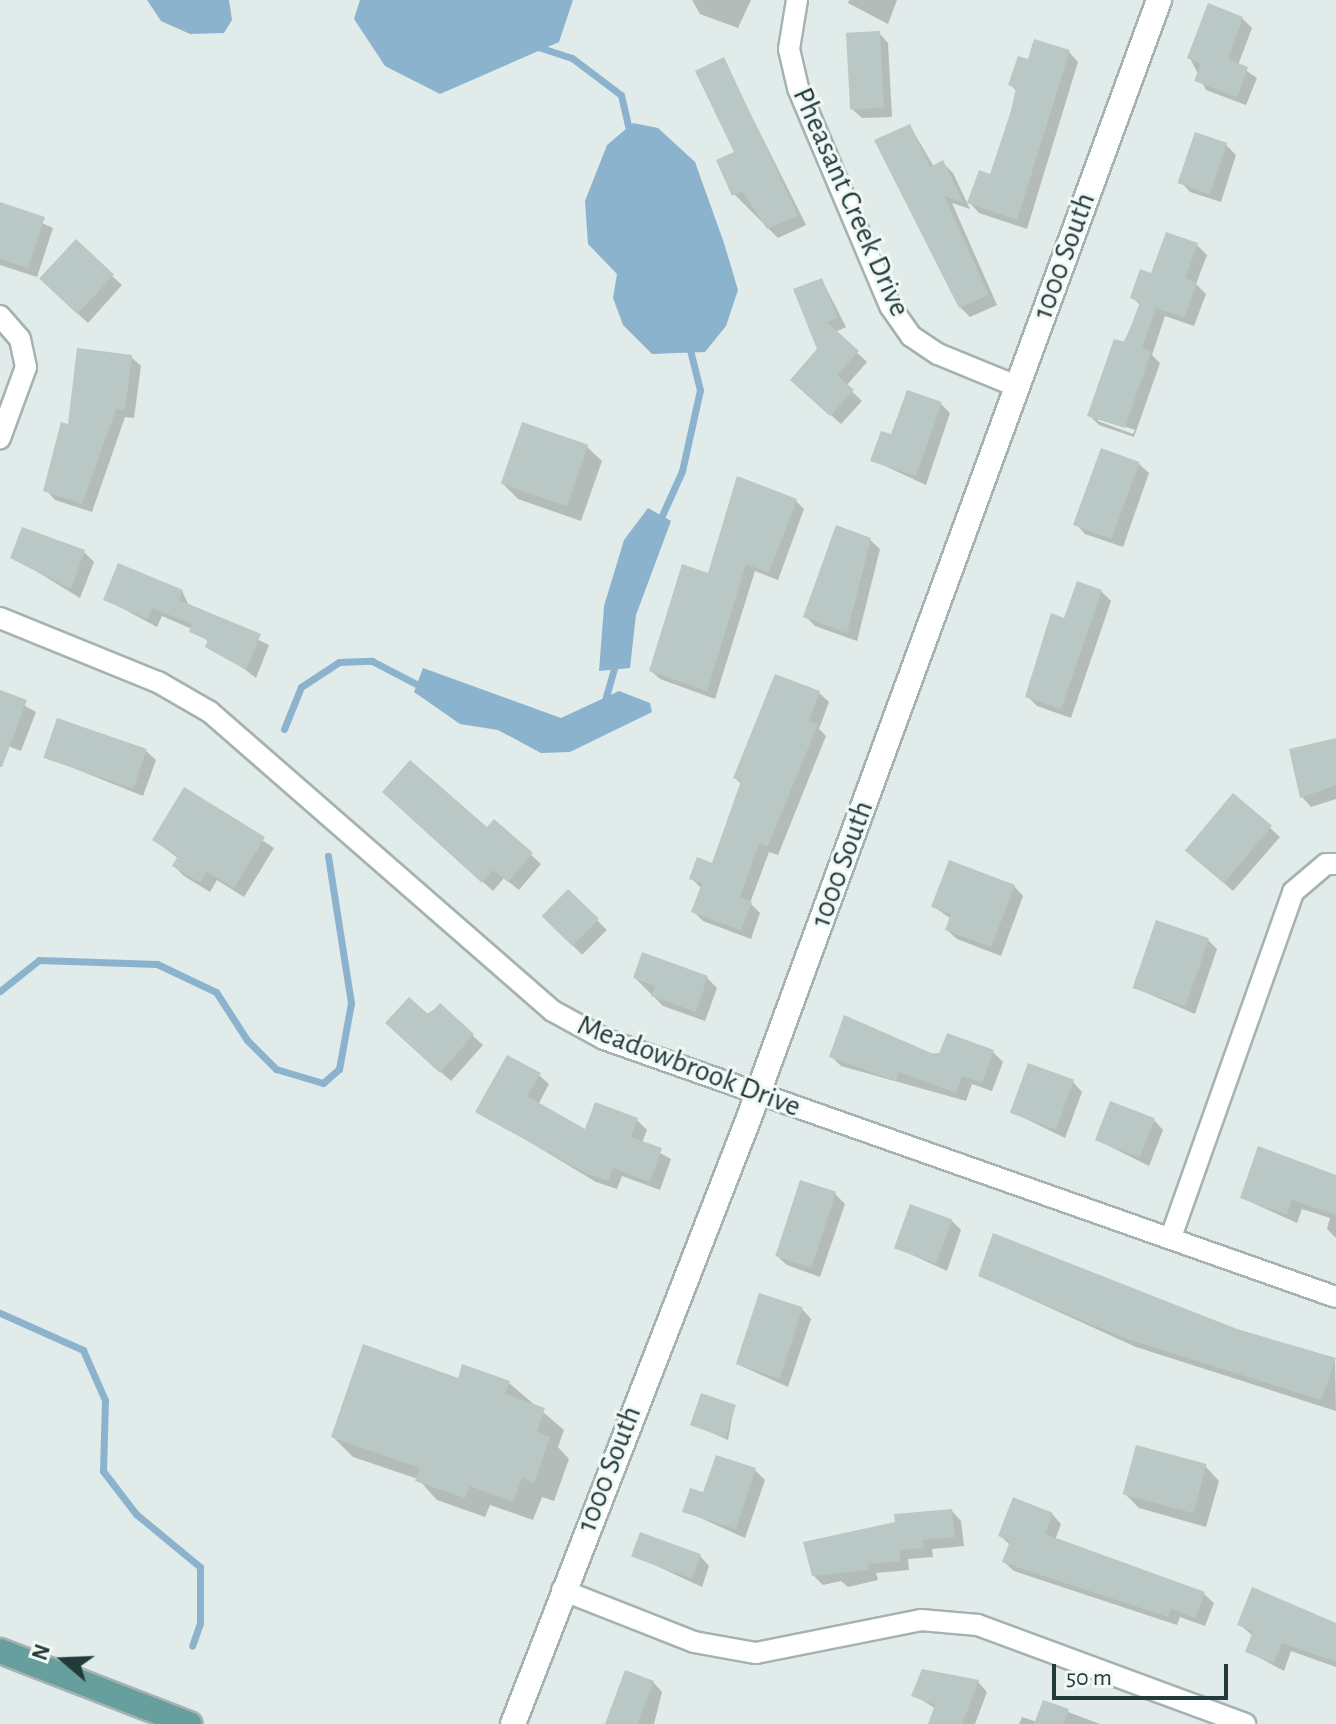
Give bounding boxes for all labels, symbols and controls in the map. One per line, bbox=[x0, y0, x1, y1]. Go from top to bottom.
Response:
street label: Pheasant Creek Drive bbox=[784, 82, 918, 322]
street label: 1000 South bbox=[1025, 188, 1103, 324]
street label: 1000 South bbox=[803, 796, 881, 932]
street label: Meadowbrook Drive bbox=[572, 1007, 806, 1125]
street label: 1000 South bbox=[569, 1401, 649, 1537]
north arrow bbox=[24, 1620, 104, 1700]
text: N bbox=[28, 1641, 54, 1663]
scale bar bbox=[1056, 1648, 1232, 1698]
text: 50 m bbox=[1066, 1666, 1112, 1690]

